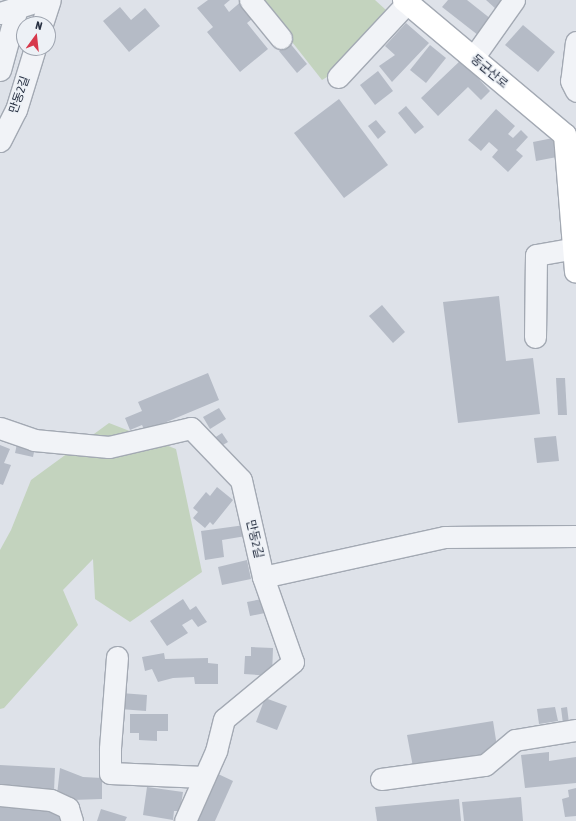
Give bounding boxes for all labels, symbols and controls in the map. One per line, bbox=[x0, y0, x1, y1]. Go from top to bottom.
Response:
north arrow bbox=[16, 16, 56, 56]
text: N bbox=[34, 19, 44, 32]
street label: 동군산로 bbox=[467, 52, 511, 92]
street label: 만동2길 bbox=[7, 74, 33, 116]
street label: 만동2길 bbox=[243, 518, 265, 560]

